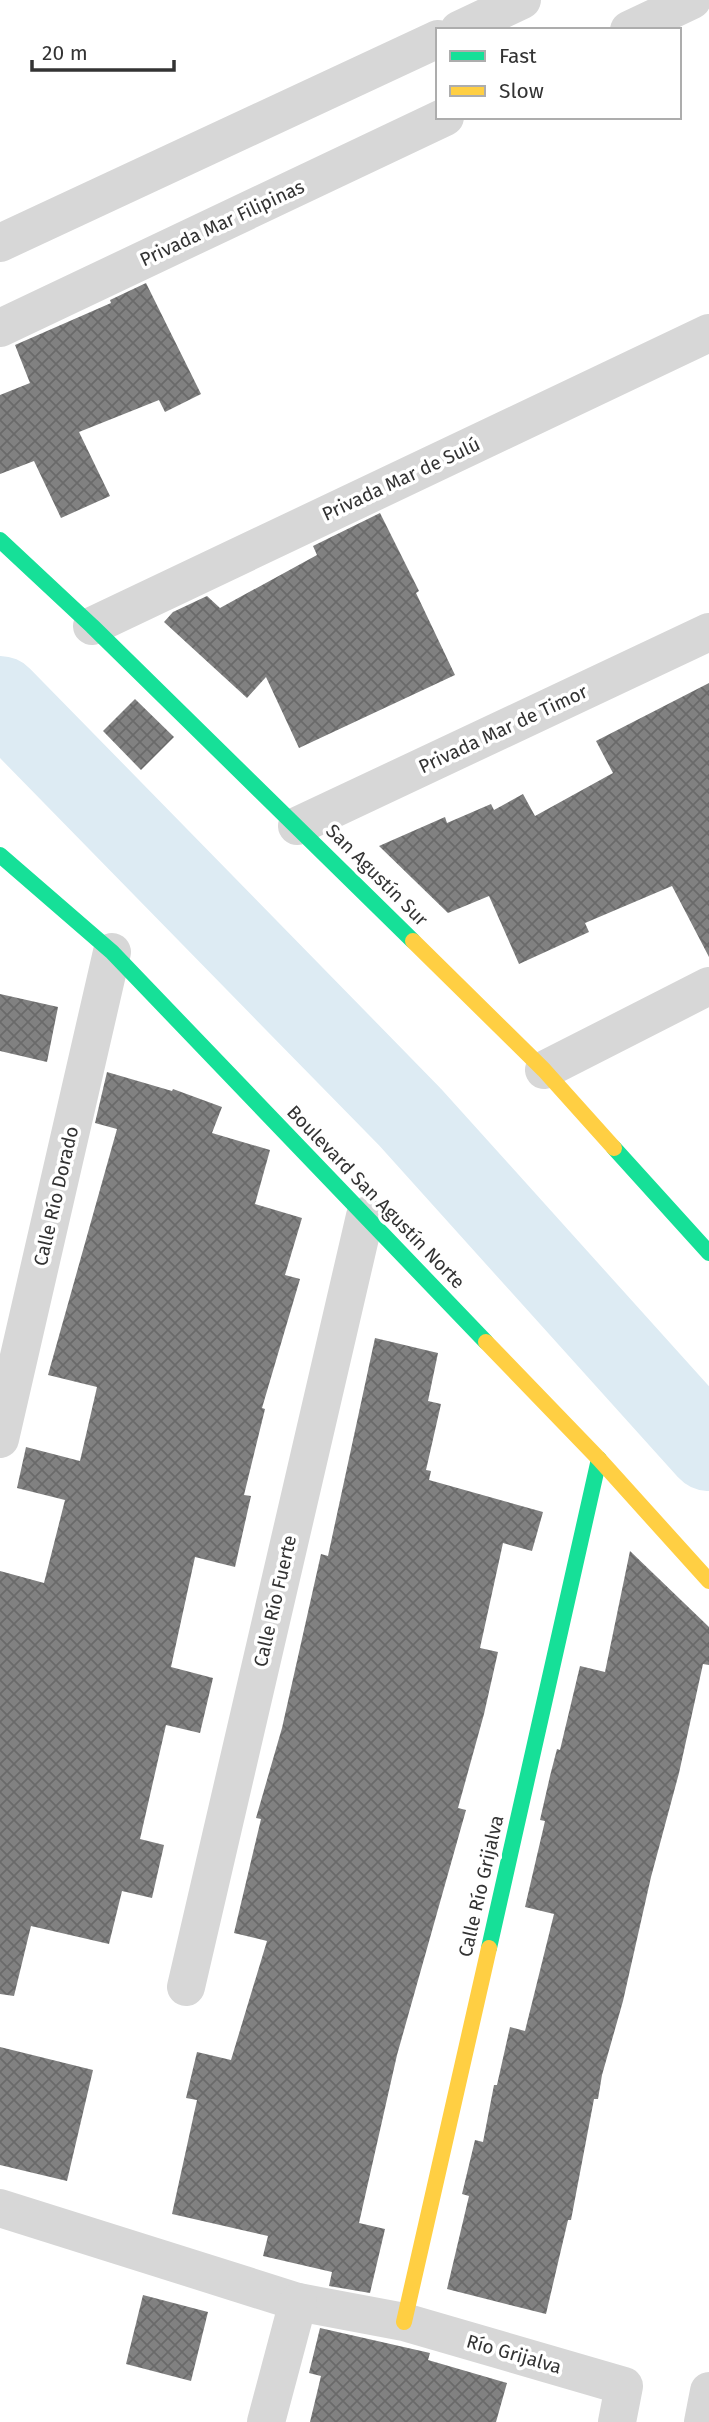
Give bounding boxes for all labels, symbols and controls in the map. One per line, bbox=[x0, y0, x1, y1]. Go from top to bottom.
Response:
scale bar bbox=[32, 28, 173, 72]
legend bbox=[436, 28, 681, 119]
text: 20 m bbox=[42, 40, 88, 66]
text: Fast bbox=[499, 43, 537, 69]
text: Slow bbox=[499, 78, 544, 104]
street label: Privada Mar Filipinas bbox=[136, 175, 308, 271]
street label: Privada Mar de Sulú bbox=[318, 432, 484, 526]
street label: Privada Mar de Timor bbox=[415, 680, 592, 778]
street label: San Agustín Sur bbox=[321, 819, 433, 931]
street label: Boulevard San Agustín Norte bbox=[282, 1100, 470, 1294]
street label: Calle Río Dorado bbox=[29, 1124, 83, 1268]
street label: Calle Río Fuerte bbox=[249, 1533, 301, 1669]
street label: Calle Río Grijalva bbox=[453, 1813, 509, 1959]
street label: Río Grijalva bbox=[464, 2329, 564, 2379]

